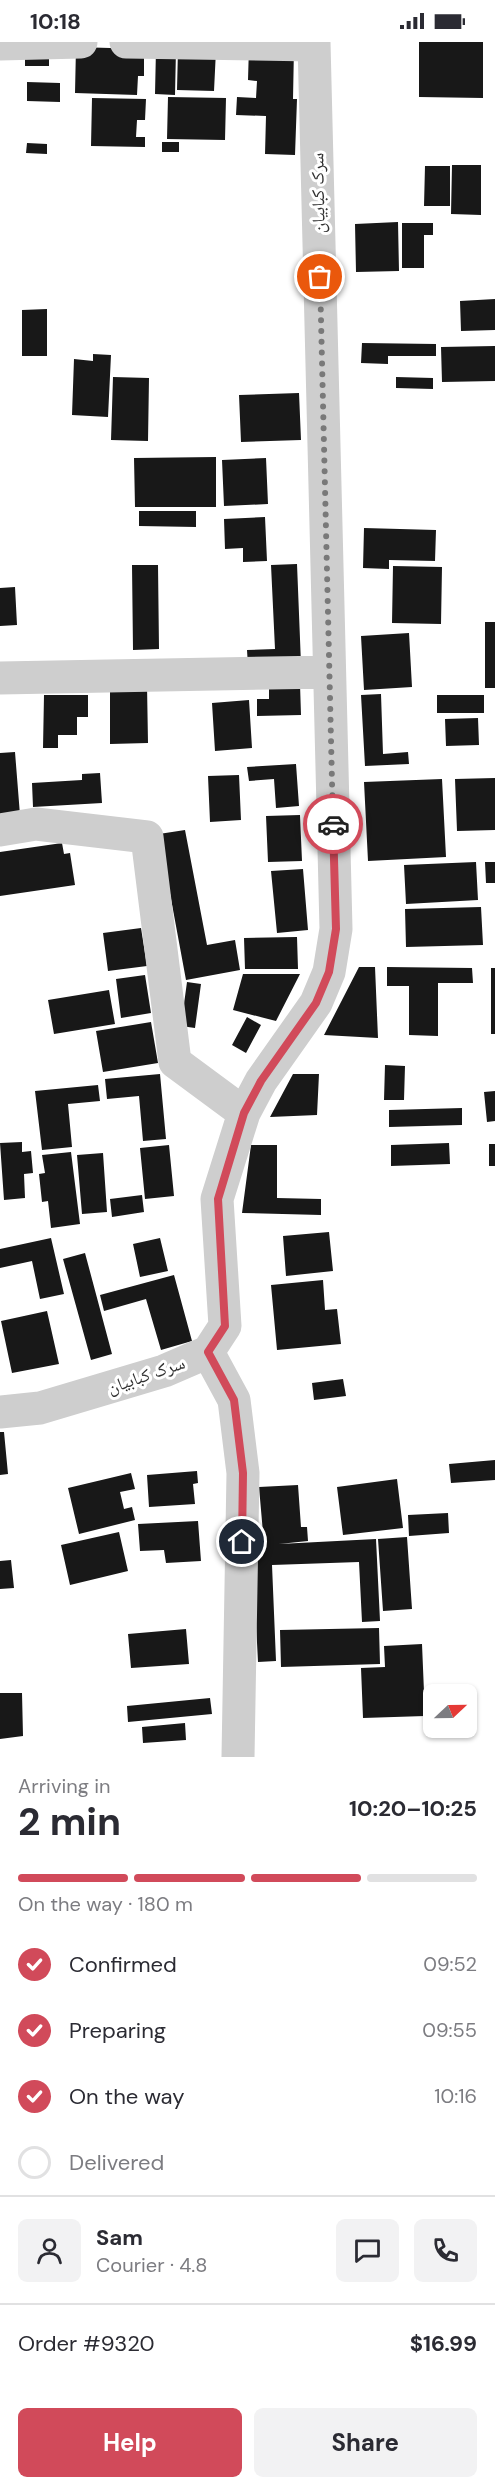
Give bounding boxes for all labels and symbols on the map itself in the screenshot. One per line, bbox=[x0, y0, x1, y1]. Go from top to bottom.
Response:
street label: سرک کبابیان bbox=[305, 152, 331, 234]
pin bbox=[294, 251, 345, 302]
courier bbox=[303, 794, 363, 854]
street label: سرک کبابیان bbox=[104, 1351, 188, 1399]
pin bbox=[216, 1516, 267, 1567]
north arrow bbox=[423, 1684, 477, 1738]

